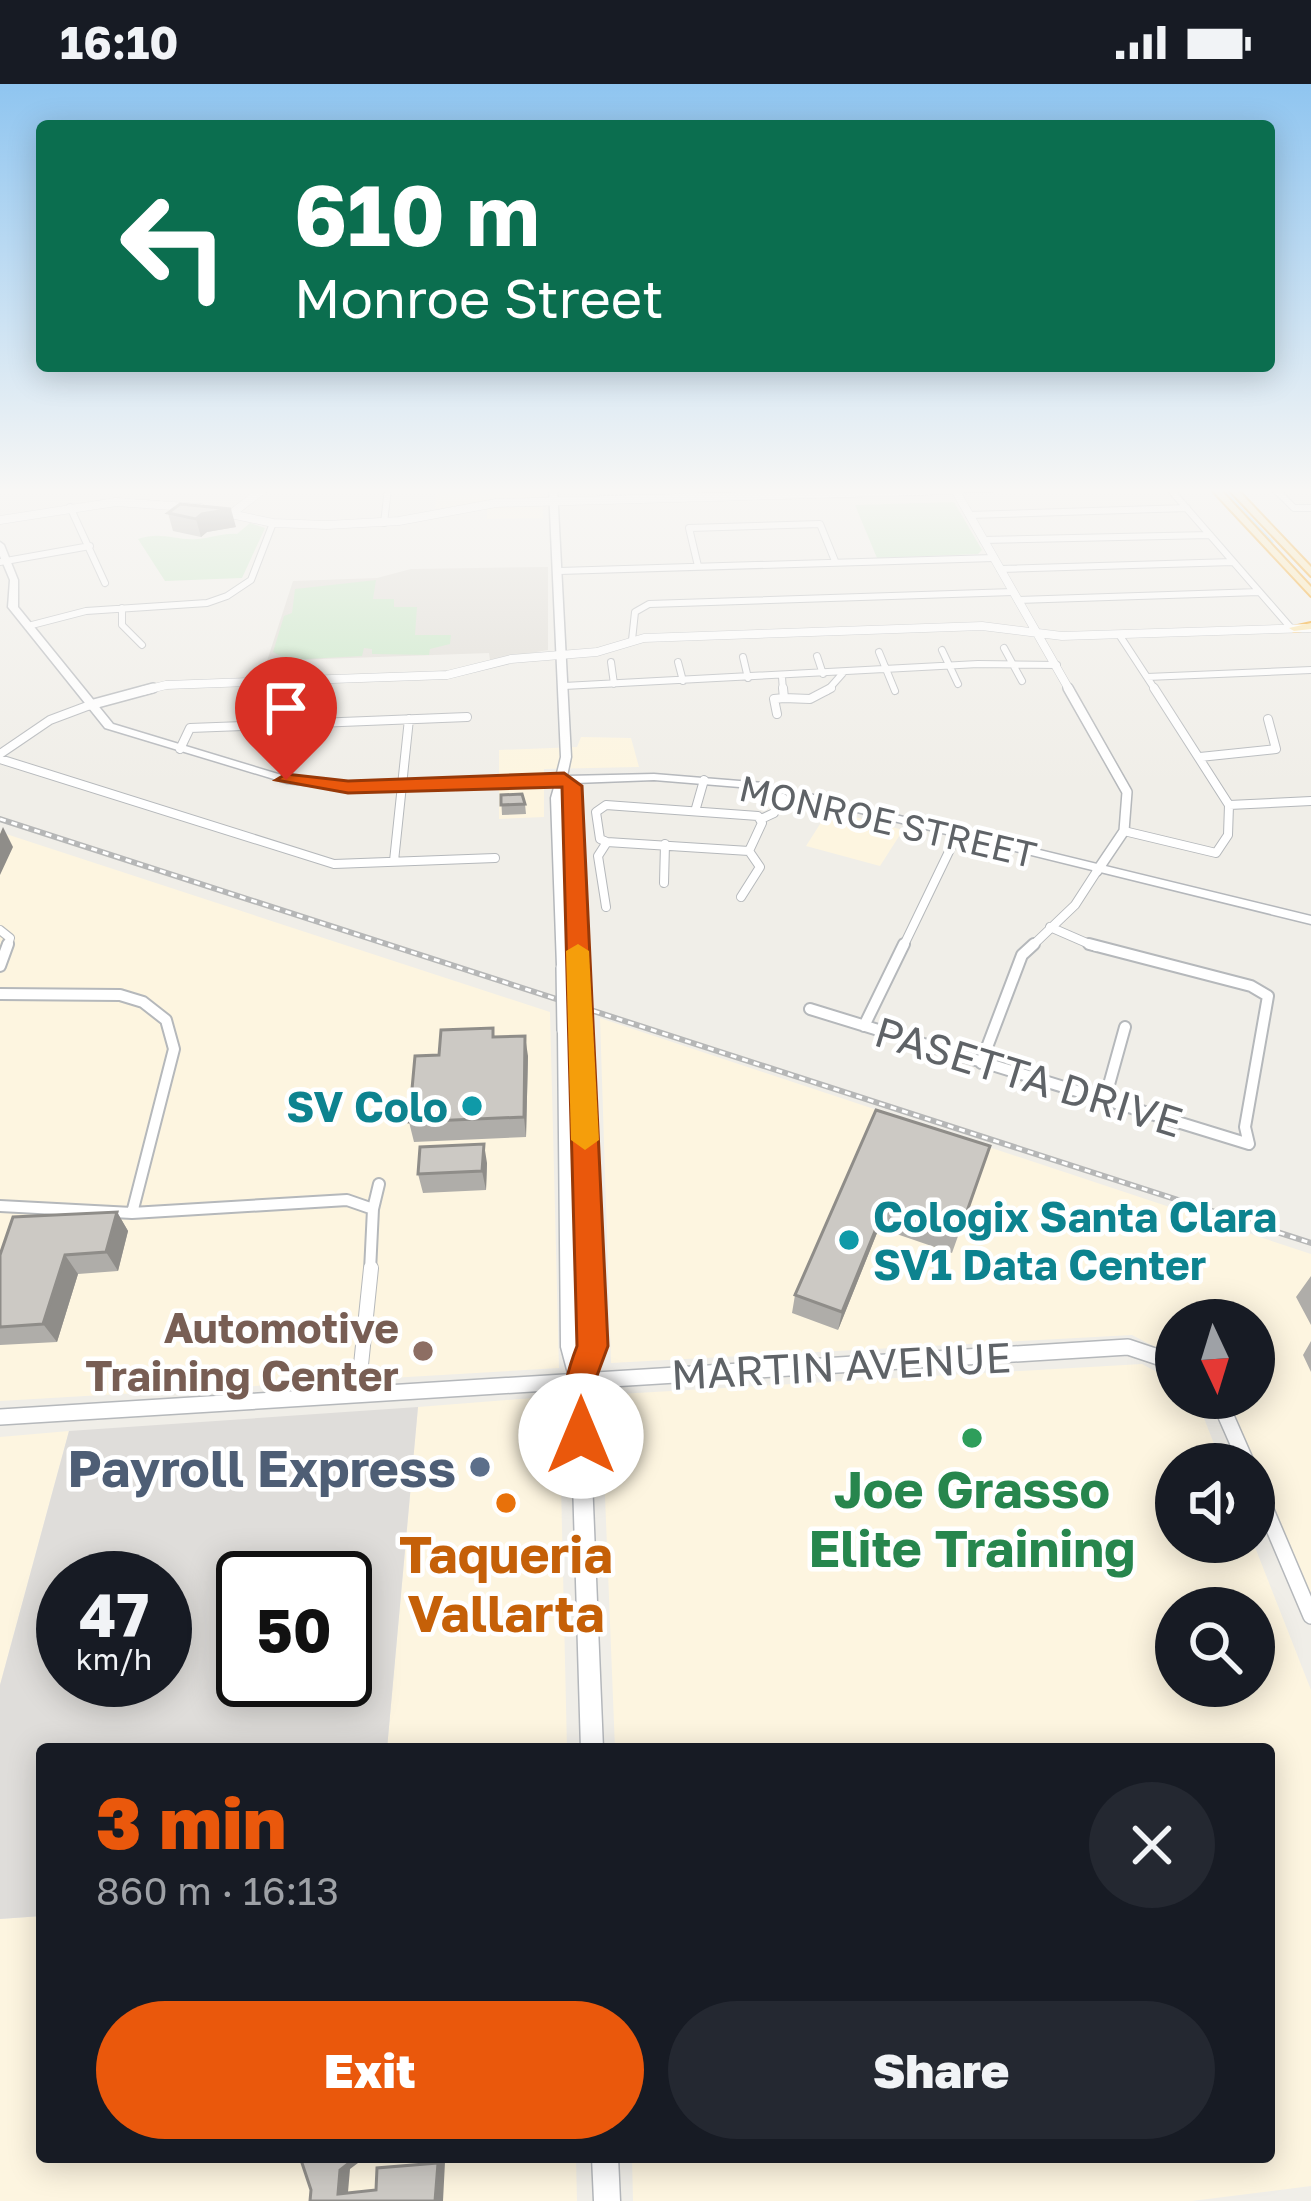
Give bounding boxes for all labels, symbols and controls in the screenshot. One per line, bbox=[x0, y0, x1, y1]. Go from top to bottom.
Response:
text: 16:10 bbox=[60, 15, 179, 69]
text: 610 m bbox=[294, 164, 540, 264]
icon: left bbox=[96, 168, 252, 324]
text: Monroe Street bbox=[294, 265, 664, 330]
pin bbox=[235, 657, 337, 780]
icon: arrive bbox=[253, 675, 319, 741]
street label: MONROE STREET bbox=[735, 766, 1041, 876]
street label: PASETTA DRIVE bbox=[869, 1005, 1189, 1147]
place label: SV Colo bbox=[286, 1081, 448, 1131]
marker: SV Colo bbox=[459, 1093, 485, 1119]
place label: Cologix Santa Clara SV1 Data Center bbox=[873, 1191, 1277, 1289]
marker: Cologix Santa Clara SV1 Data Center bbox=[836, 1227, 862, 1253]
north arrow bbox=[1155, 1299, 1275, 1419]
map controls bbox=[1155, 1299, 1275, 1707]
place label: Automotive Training Center bbox=[85, 1302, 399, 1400]
street label: MARTIN AVENUE bbox=[670, 1331, 1012, 1399]
marker: Automotive Training Center bbox=[410, 1338, 436, 1364]
position arrow bbox=[518, 1373, 644, 1499]
marker: Joe Grasso Elite Training bbox=[959, 1425, 985, 1451]
place label: Payroll Express bbox=[67, 1437, 456, 1498]
button: sound bbox=[1155, 1443, 1275, 1563]
marker: Payroll Express bbox=[467, 1454, 493, 1480]
place label: Joe Grasso Elite Training bbox=[809, 1458, 1135, 1578]
marker: Taqueria Vallarta bbox=[493, 1490, 519, 1516]
place label: Taqueria Vallarta bbox=[399, 1523, 613, 1643]
speed limit sign: 50 bbox=[216, 1551, 372, 1707]
text: 47 bbox=[79, 1578, 149, 1650]
button: search bbox=[1155, 1587, 1275, 1707]
text: km/h bbox=[76, 1641, 152, 1677]
text: 3 min bbox=[96, 1778, 286, 1865]
button: close bbox=[1089, 1782, 1215, 1908]
text: 860 m · 16:13 bbox=[96, 1867, 339, 1914]
button: Exit bbox=[96, 2001, 644, 2139]
button: Share bbox=[668, 2001, 1215, 2139]

